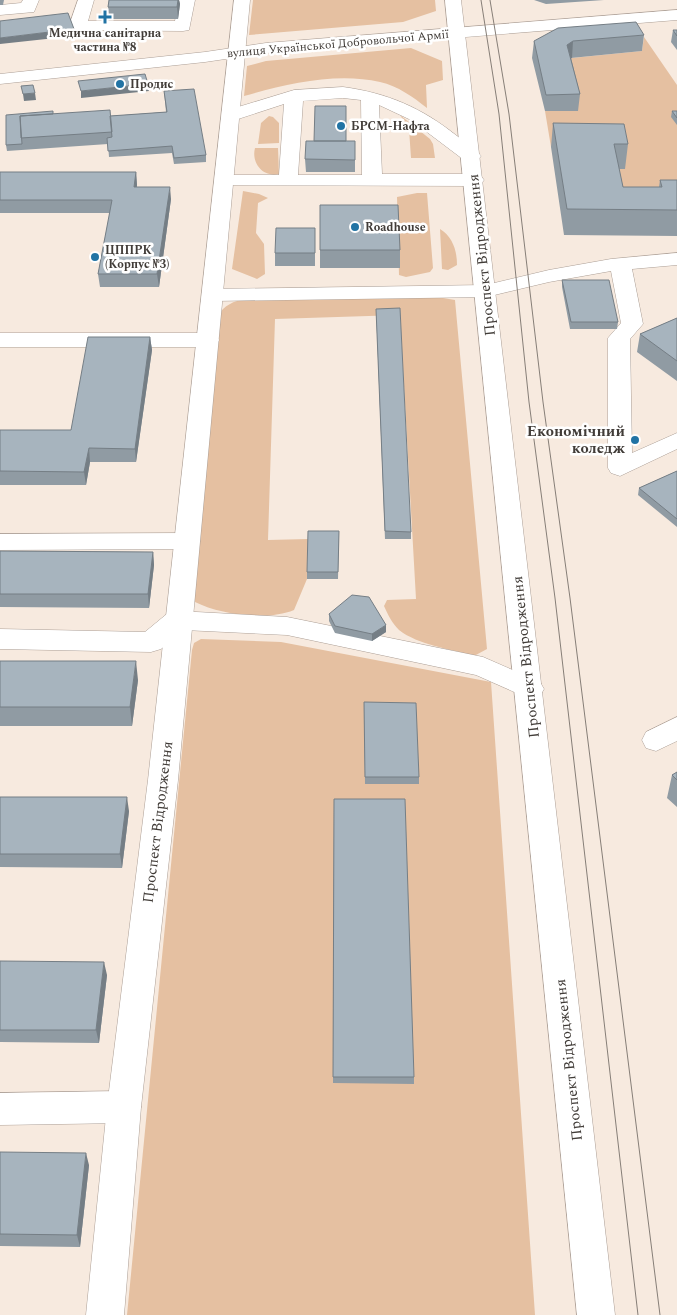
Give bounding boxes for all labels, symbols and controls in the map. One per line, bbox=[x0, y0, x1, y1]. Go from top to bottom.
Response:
marker: Медична санітарна частина №8 bbox=[98, 10, 112, 24]
place label: Медична санітарна частина №8 bbox=[49, 24, 162, 57]
street label: вулиця Української Добровольчої Армії bbox=[226, 25, 450, 63]
place label: Продис bbox=[130, 75, 174, 94]
marker: Продис bbox=[114, 78, 126, 90]
place label: БРСМ-Нафта bbox=[351, 117, 431, 136]
marker: БРСМ-Нафта bbox=[335, 120, 347, 132]
street label: Проспект Відродження bbox=[462, 173, 502, 337]
place label: Roadhouse bbox=[365, 218, 426, 237]
marker: Roadhouse bbox=[349, 221, 361, 233]
place label: ЦППРК (Корпус №3) bbox=[105, 241, 169, 274]
marker: ЦППРК (Корпус №3) bbox=[89, 251, 101, 263]
place label: Економічний коледж bbox=[527, 420, 625, 460]
marker: Економічний коледж bbox=[629, 434, 641, 446]
street label: Проспект Відродження bbox=[506, 575, 546, 739]
street label: Проспект Відродження bbox=[137, 740, 179, 904]
street label: Проспект Відродження bbox=[549, 978, 589, 1142]

